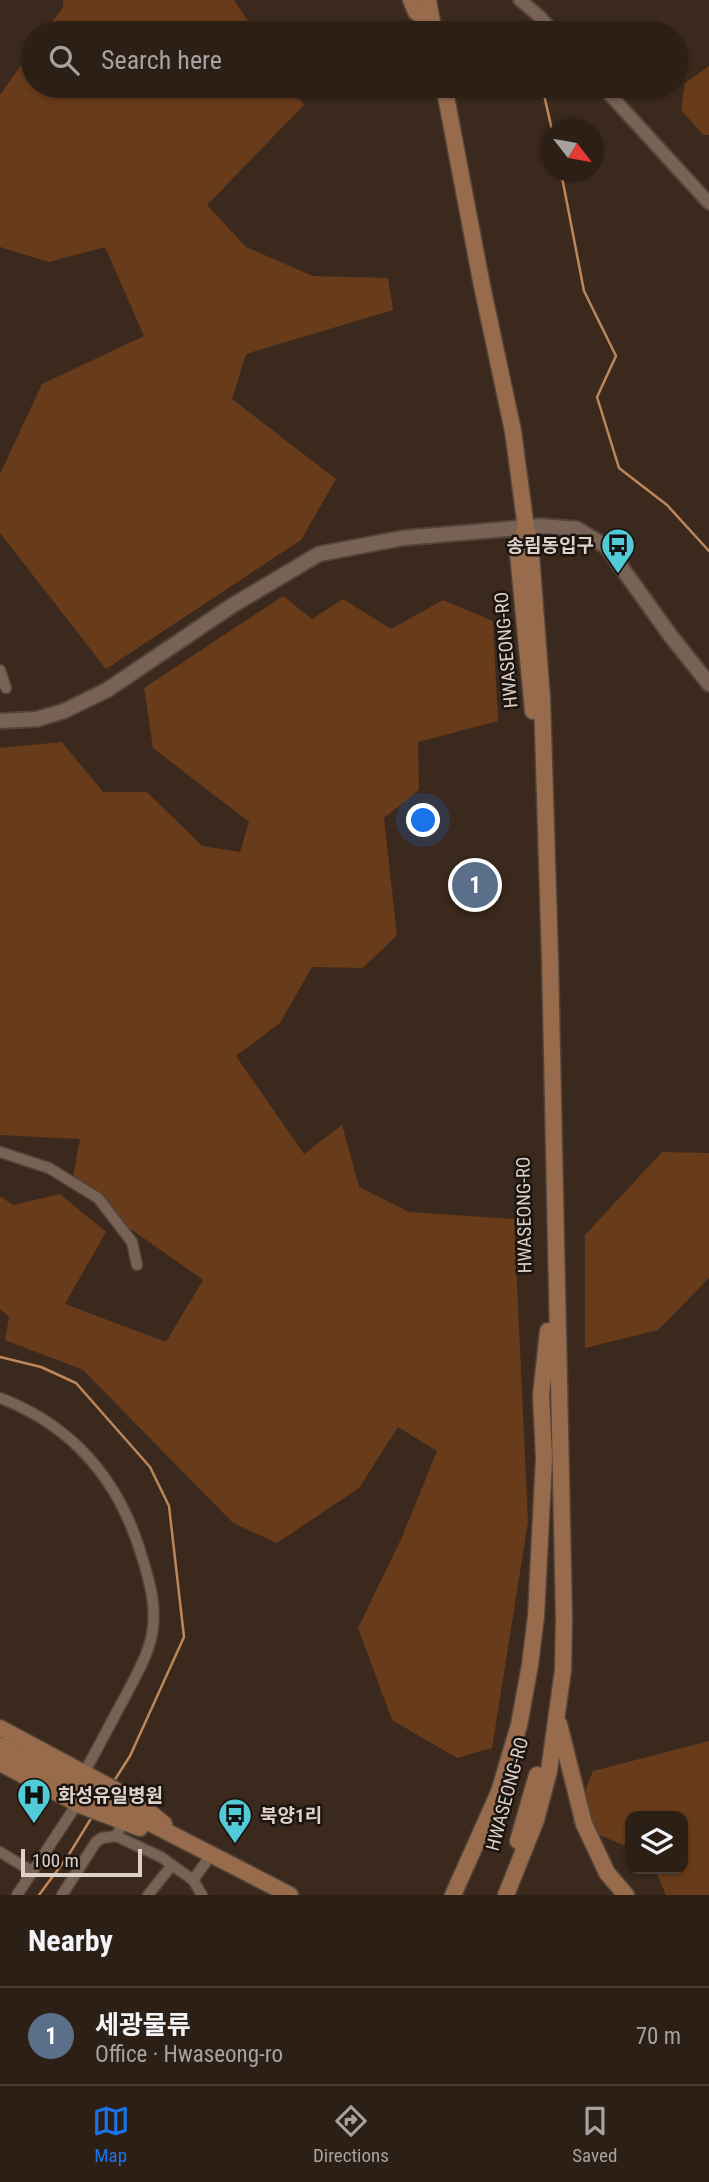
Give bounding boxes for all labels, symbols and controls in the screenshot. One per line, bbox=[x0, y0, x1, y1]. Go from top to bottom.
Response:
search box bbox=[21, 21, 688, 98]
icon: search bbox=[45, 41, 83, 79]
text: Search here bbox=[101, 45, 222, 75]
north arrow bbox=[541, 119, 604, 182]
bus stop icon: 송림동입구 bbox=[599, 526, 637, 575]
place label: 송림동입구 bbox=[507, 534, 594, 557]
street label: HWASEONG-RO bbox=[489, 591, 523, 709]
your location bbox=[406, 803, 440, 837]
pin: 1 bbox=[452, 859, 498, 911]
street label: HWASEONG-RO bbox=[511, 1156, 537, 1274]
street label: HWASEONG-RO bbox=[481, 1735, 533, 1853]
hospital icon: 화성유일병원 bbox=[15, 1776, 53, 1825]
place label: 화성유일병원 bbox=[58, 1784, 163, 1807]
bus stop icon: 북양1리 bbox=[216, 1796, 254, 1845]
place label: 북양1리 bbox=[260, 1804, 322, 1827]
map controls bbox=[625, 1811, 688, 1874]
button: layers bbox=[625, 1811, 688, 1874]
scale bar bbox=[21, 1846, 142, 1878]
text: 100 m bbox=[32, 1849, 79, 1872]
text: Nearby bbox=[28, 1923, 113, 1958]
text: 세광물류 bbox=[95, 2010, 191, 2040]
text: 1 bbox=[45, 2023, 57, 2050]
text: 70 m bbox=[636, 2023, 681, 2050]
text: Office · Hwaseong-ro bbox=[95, 2041, 283, 2068]
tab: Map bbox=[92, 2102, 130, 2167]
tab: Directions bbox=[313, 2102, 389, 2167]
tab: Saved bbox=[572, 2102, 617, 2167]

